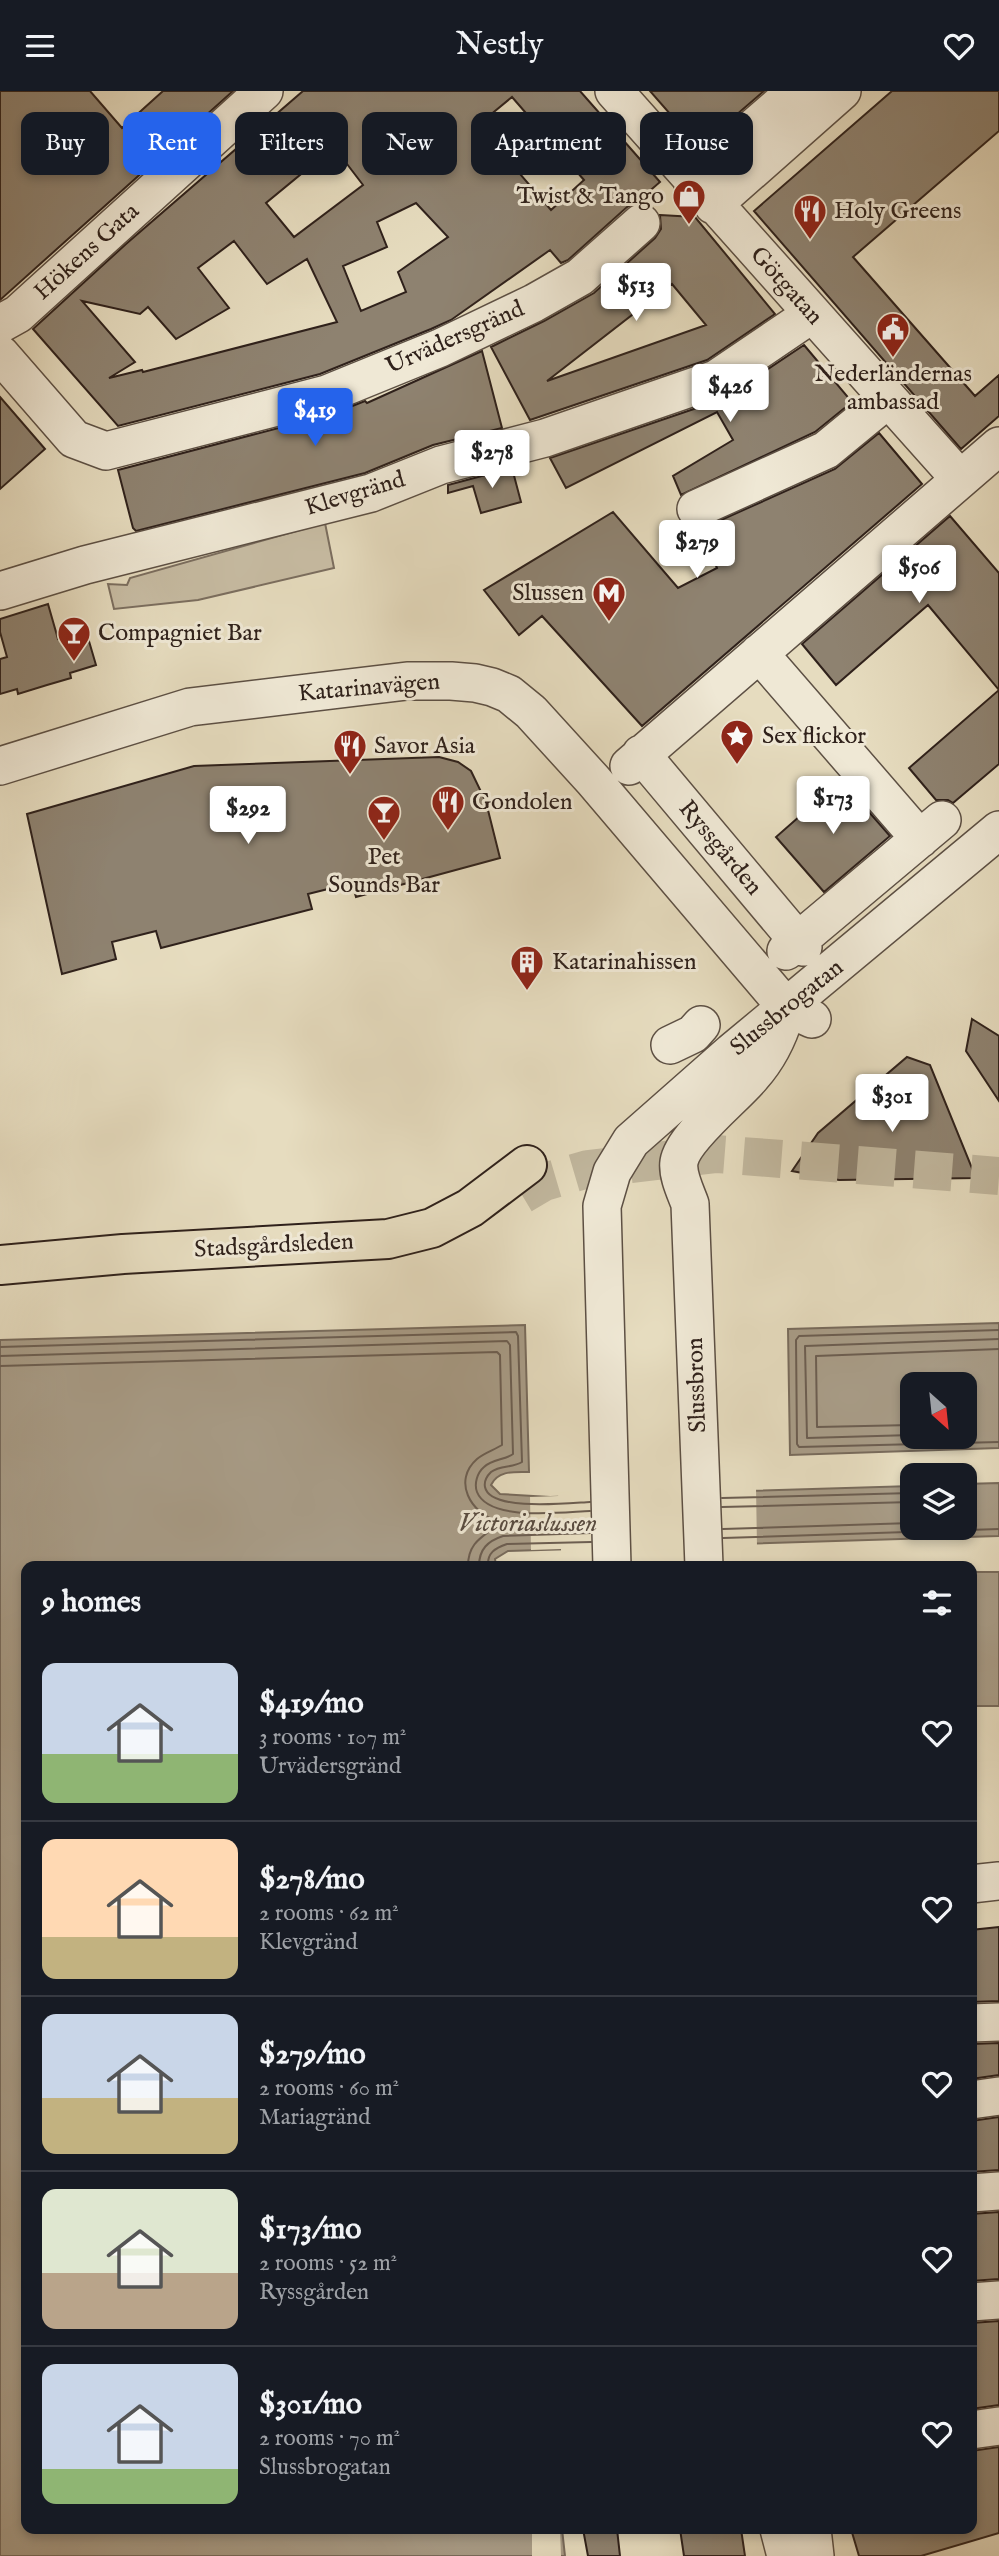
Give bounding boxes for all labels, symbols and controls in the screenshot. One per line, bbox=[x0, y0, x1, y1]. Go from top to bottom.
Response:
text: Nestly bbox=[456, 25, 543, 66]
icon: menu bbox=[21, 27, 59, 65]
icon: heart bbox=[940, 27, 978, 65]
chip: Buy bbox=[21, 112, 109, 175]
chip: Rent bbox=[123, 112, 221, 175]
chip: Filters bbox=[235, 112, 348, 175]
chip: New bbox=[362, 112, 457, 175]
chip: Apartment bbox=[471, 112, 626, 175]
chip: House bbox=[640, 112, 753, 175]
shop icon: Twist & Tango bbox=[670, 177, 708, 226]
place label: Twist & Tango bbox=[516, 181, 664, 212]
restaurant icon: Holy Greens bbox=[791, 192, 829, 241]
street label: Hökens Gata bbox=[28, 196, 147, 307]
place label: Holy Greens bbox=[834, 196, 962, 227]
street label: Götgatan bbox=[743, 240, 829, 332]
pin: $513 bbox=[595, 264, 677, 323]
text: $513 bbox=[617, 271, 655, 300]
street label: Urvädersgränd bbox=[381, 294, 529, 382]
public building icon: Nederländernas ambassad bbox=[874, 310, 912, 359]
place label: Nederländernas ambassad bbox=[814, 359, 972, 418]
pin: $426 bbox=[689, 365, 771, 424]
text: $426 bbox=[708, 372, 752, 401]
pin: $419 bbox=[274, 389, 356, 448]
text: $419 bbox=[294, 396, 336, 425]
pin: $278 bbox=[451, 431, 533, 490]
text: $278 bbox=[470, 438, 514, 467]
street label: Klevgränd bbox=[301, 464, 409, 524]
pin: $279 bbox=[656, 521, 738, 580]
text: $279 bbox=[675, 528, 719, 557]
pin: $506 bbox=[878, 545, 960, 605]
text: $506 bbox=[898, 553, 940, 582]
metro station icon: Slussen bbox=[590, 574, 628, 623]
place label: Slussen bbox=[512, 578, 584, 609]
bar icon: Compagniet Bar bbox=[55, 614, 93, 663]
place label: Compagniet Bar bbox=[98, 618, 262, 649]
street label: Katarinavägen bbox=[297, 666, 441, 710]
place icon: Sex flickor bbox=[718, 717, 756, 766]
place label: Sex flickor bbox=[762, 721, 866, 752]
restaurant icon: Savor Asia bbox=[331, 727, 369, 776]
place label: Savor Asia bbox=[374, 731, 476, 762]
pin: $173 bbox=[792, 777, 874, 836]
restaurant icon: Gondolen bbox=[429, 783, 467, 832]
text: $173 bbox=[813, 784, 853, 813]
pin: $292 bbox=[207, 787, 289, 846]
place label: Gondolen bbox=[472, 787, 573, 818]
bar icon: Pet Sounds Bar bbox=[365, 793, 403, 842]
text: $292 bbox=[226, 794, 270, 823]
street label: Ryssgården bbox=[671, 794, 769, 902]
place label: Pet Sounds Bar bbox=[328, 842, 440, 901]
building icon: Katarinahissen bbox=[508, 943, 546, 992]
place label: Katarinahissen bbox=[552, 947, 697, 978]
street label: Slussbrogatan bbox=[724, 953, 850, 1063]
pin: $301 bbox=[851, 1075, 933, 1134]
text: $301 bbox=[871, 1082, 913, 1111]
street label: Stadsgårdsleden bbox=[193, 1226, 355, 1266]
street label: Slussbron bbox=[680, 1337, 714, 1433]
north arrow bbox=[900, 1372, 976, 1449]
map controls bbox=[900, 1372, 977, 1540]
button: layers bbox=[900, 1463, 977, 1540]
water label: Victoriaslussen bbox=[459, 1507, 597, 1540]
text: 9 homes bbox=[42, 1584, 141, 1622]
icon: filters bbox=[918, 1584, 956, 1622]
text: $419/mo bbox=[259, 1685, 364, 1723]
icon: home bbox=[98, 1691, 182, 1775]
icon: heart bbox=[918, 1714, 956, 1752]
text: 3 rooms · 107 m² bbox=[259, 1723, 407, 1752]
text: Urvädersgränd bbox=[259, 1752, 401, 1781]
text: $278/mo bbox=[259, 1861, 365, 1899]
icon: home bbox=[98, 1867, 182, 1951]
icon: heart bbox=[918, 1890, 956, 1928]
text: 2 rooms · 62 m² bbox=[259, 1899, 399, 1928]
text: Klevgränd bbox=[259, 1928, 358, 1957]
text: $279/mo bbox=[259, 2036, 366, 2074]
icon: home bbox=[98, 2042, 182, 2126]
icon: heart bbox=[918, 2065, 956, 2103]
text: 2 rooms · 60 m² bbox=[259, 2074, 399, 2103]
text: Mariagränd bbox=[259, 2103, 371, 2132]
text: $173/mo bbox=[259, 2211, 361, 2249]
icon: home bbox=[98, 2217, 182, 2301]
icon: heart bbox=[918, 2240, 956, 2278]
text: 2 rooms · 52 m² bbox=[259, 2249, 397, 2278]
text: Ryssgården bbox=[259, 2278, 369, 2307]
text: $301/mo bbox=[259, 2386, 362, 2424]
icon: home bbox=[98, 2392, 182, 2476]
icon: heart bbox=[918, 2415, 956, 2453]
text: 2 rooms · 70 m² bbox=[259, 2424, 400, 2453]
text: Slussbrogatan bbox=[259, 2453, 391, 2482]

